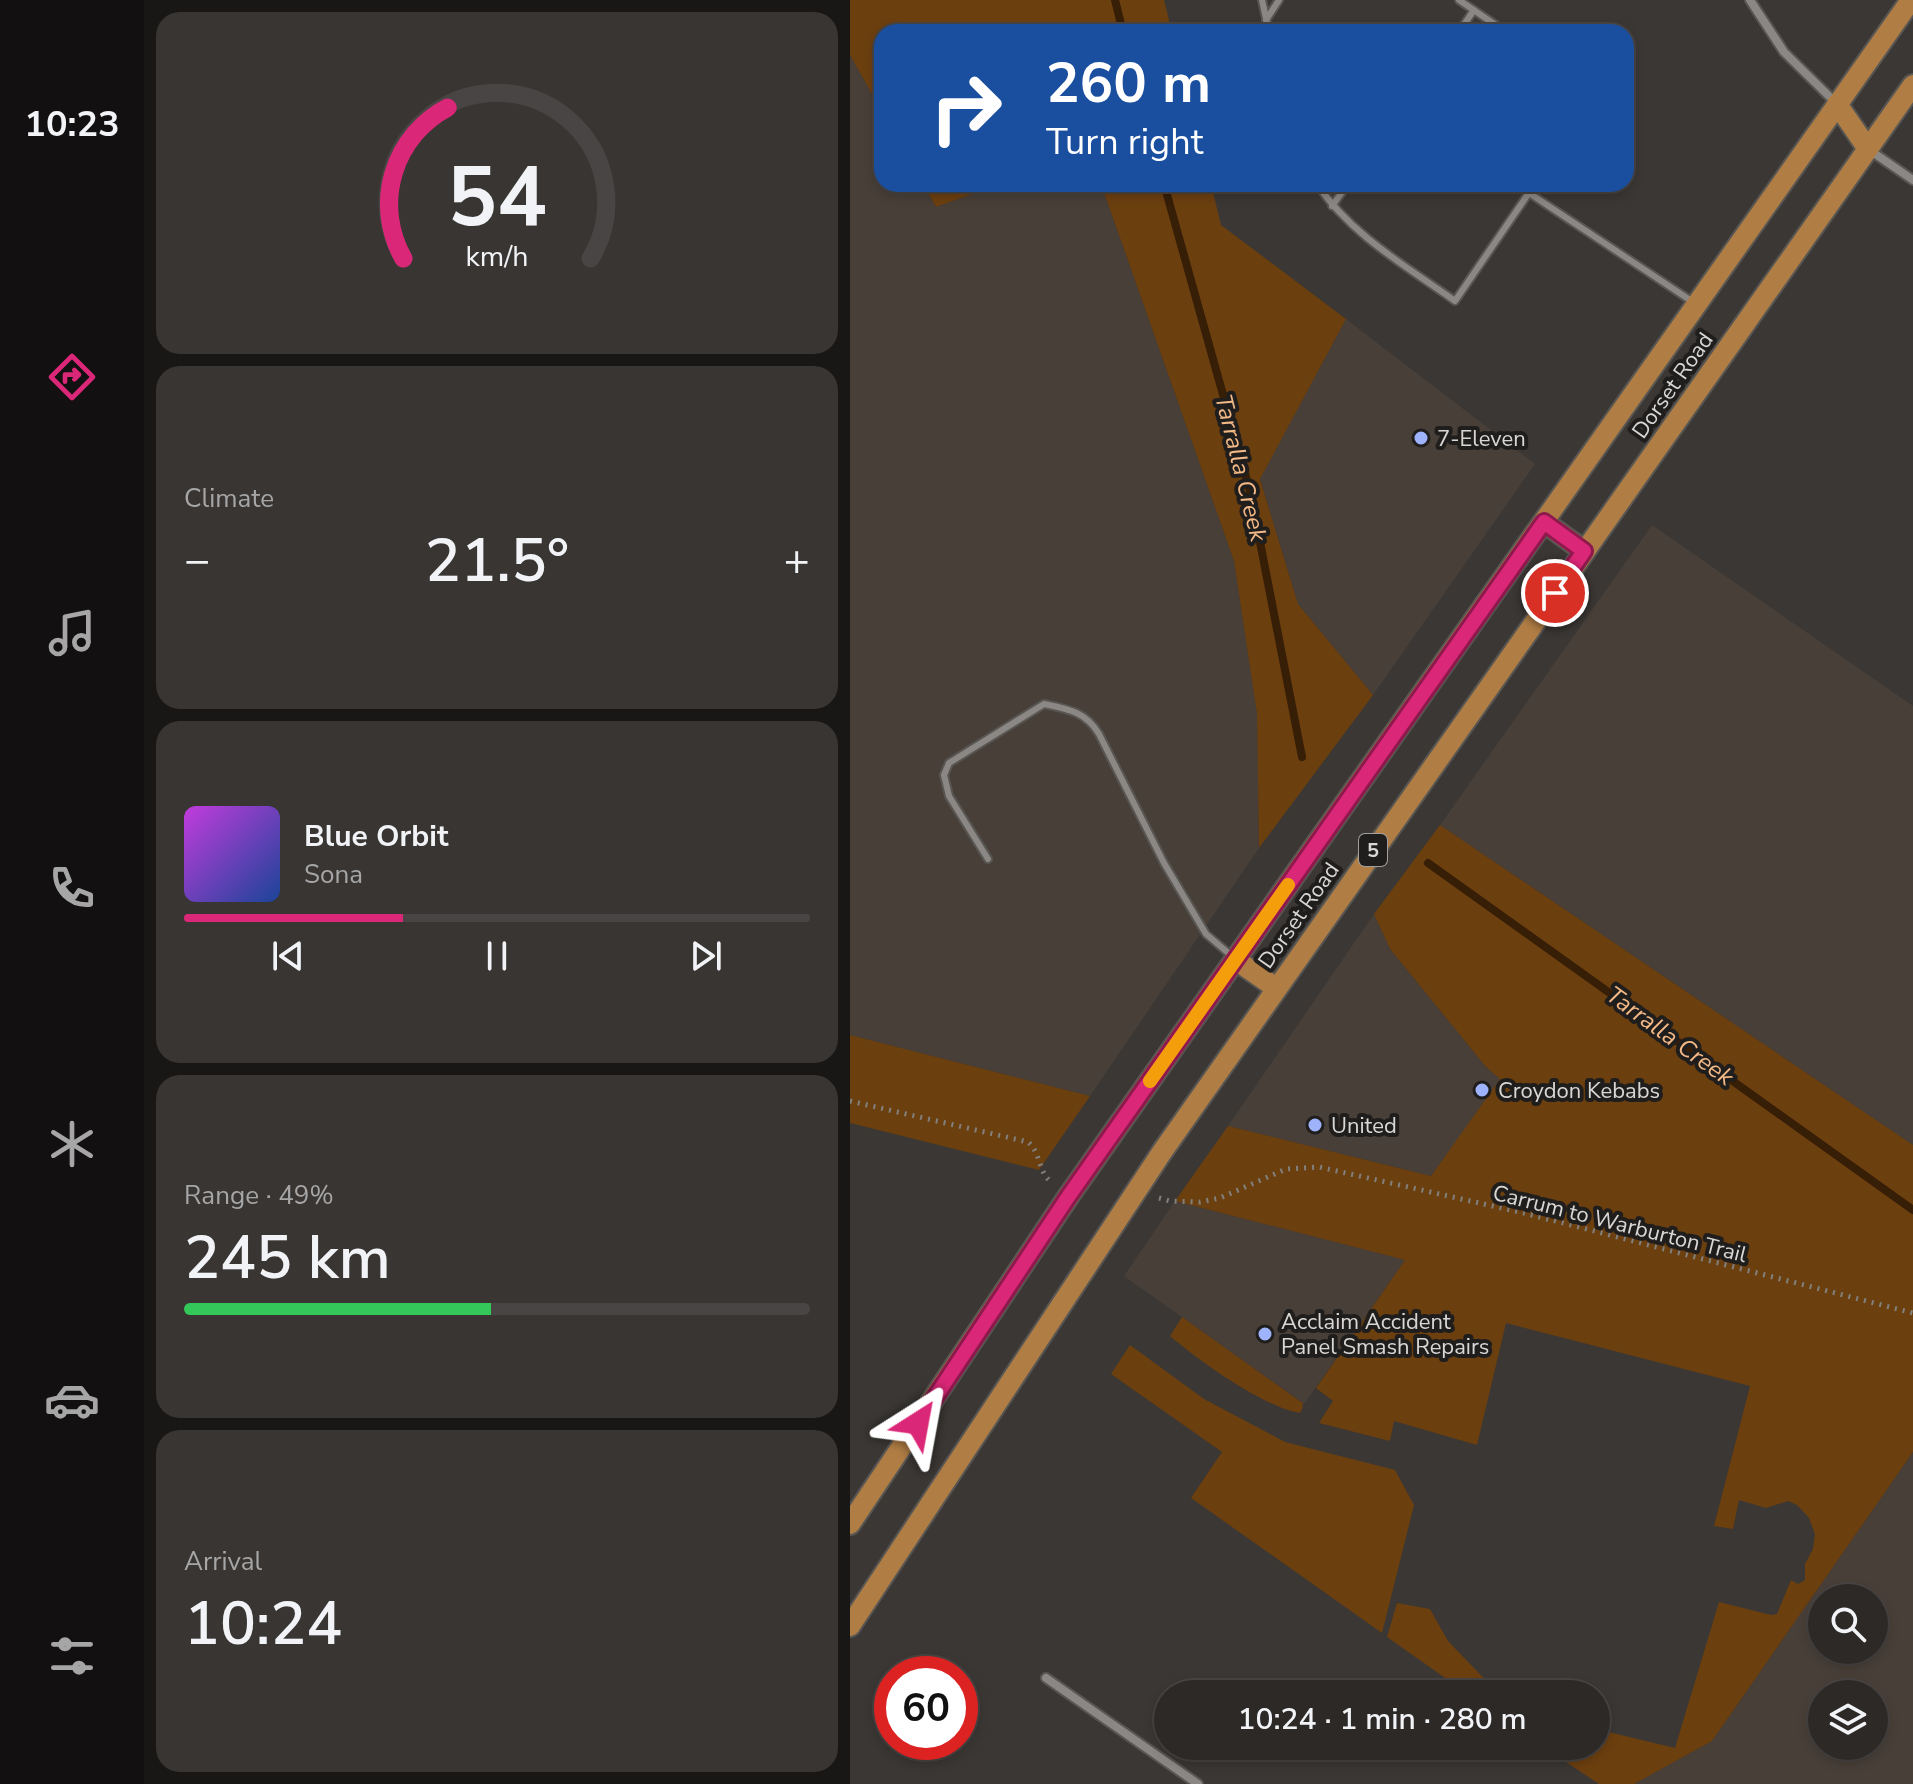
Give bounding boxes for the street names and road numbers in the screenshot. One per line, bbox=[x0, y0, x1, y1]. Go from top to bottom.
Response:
street label: Dorset Road bbox=[1625, 327, 1720, 445]
road number: 5 bbox=[1359, 834, 1387, 866]
street label: Dorset Road bbox=[1251, 857, 1346, 975]
street label: Carrum to Warburton Trail bbox=[1490, 1178, 1750, 1270]

